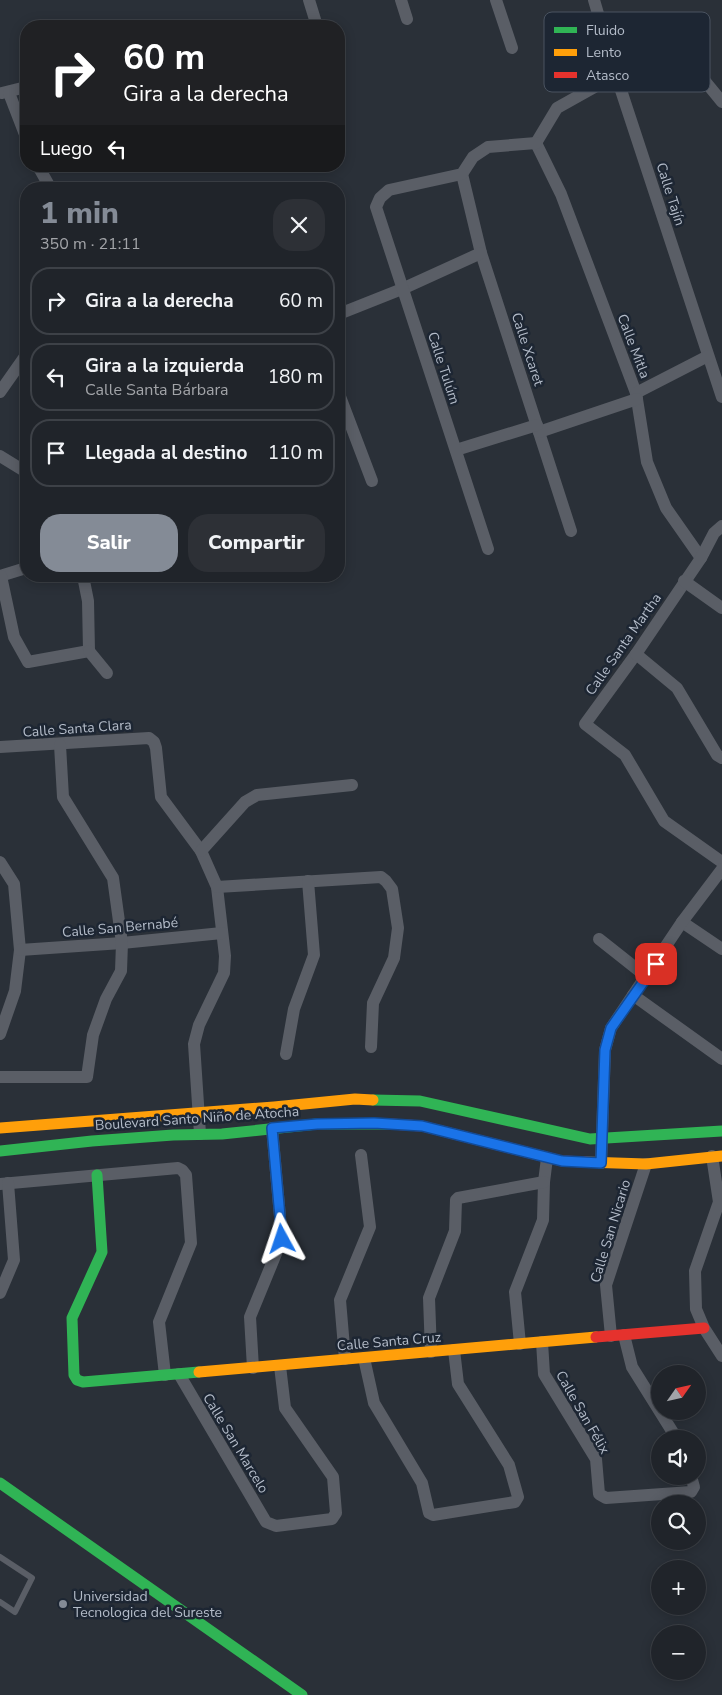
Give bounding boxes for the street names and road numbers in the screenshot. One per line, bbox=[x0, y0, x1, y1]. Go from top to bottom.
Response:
street label: Calle Tajín bbox=[651, 160, 690, 228]
street label: Calle Xcaret bbox=[507, 310, 548, 388]
street label: Calle Mitla bbox=[613, 311, 655, 381]
street label: Calle Tulúm bbox=[423, 329, 464, 407]
street label: Calle Santa Martha bbox=[581, 589, 666, 699]
street label: Calle Santa Clara bbox=[22, 715, 132, 742]
street label: Calle San Bernabé bbox=[61, 913, 179, 942]
street label: Boulevard Santo Niño de Atocha bbox=[94, 1102, 300, 1135]
street label: Calle San Nicario bbox=[586, 1177, 635, 1285]
street label: Calle Santa Cruz bbox=[336, 1327, 442, 1356]
street label: Calle San Félix bbox=[551, 1367, 614, 1458]
street label: Calle San Marcelo bbox=[198, 1390, 273, 1497]

